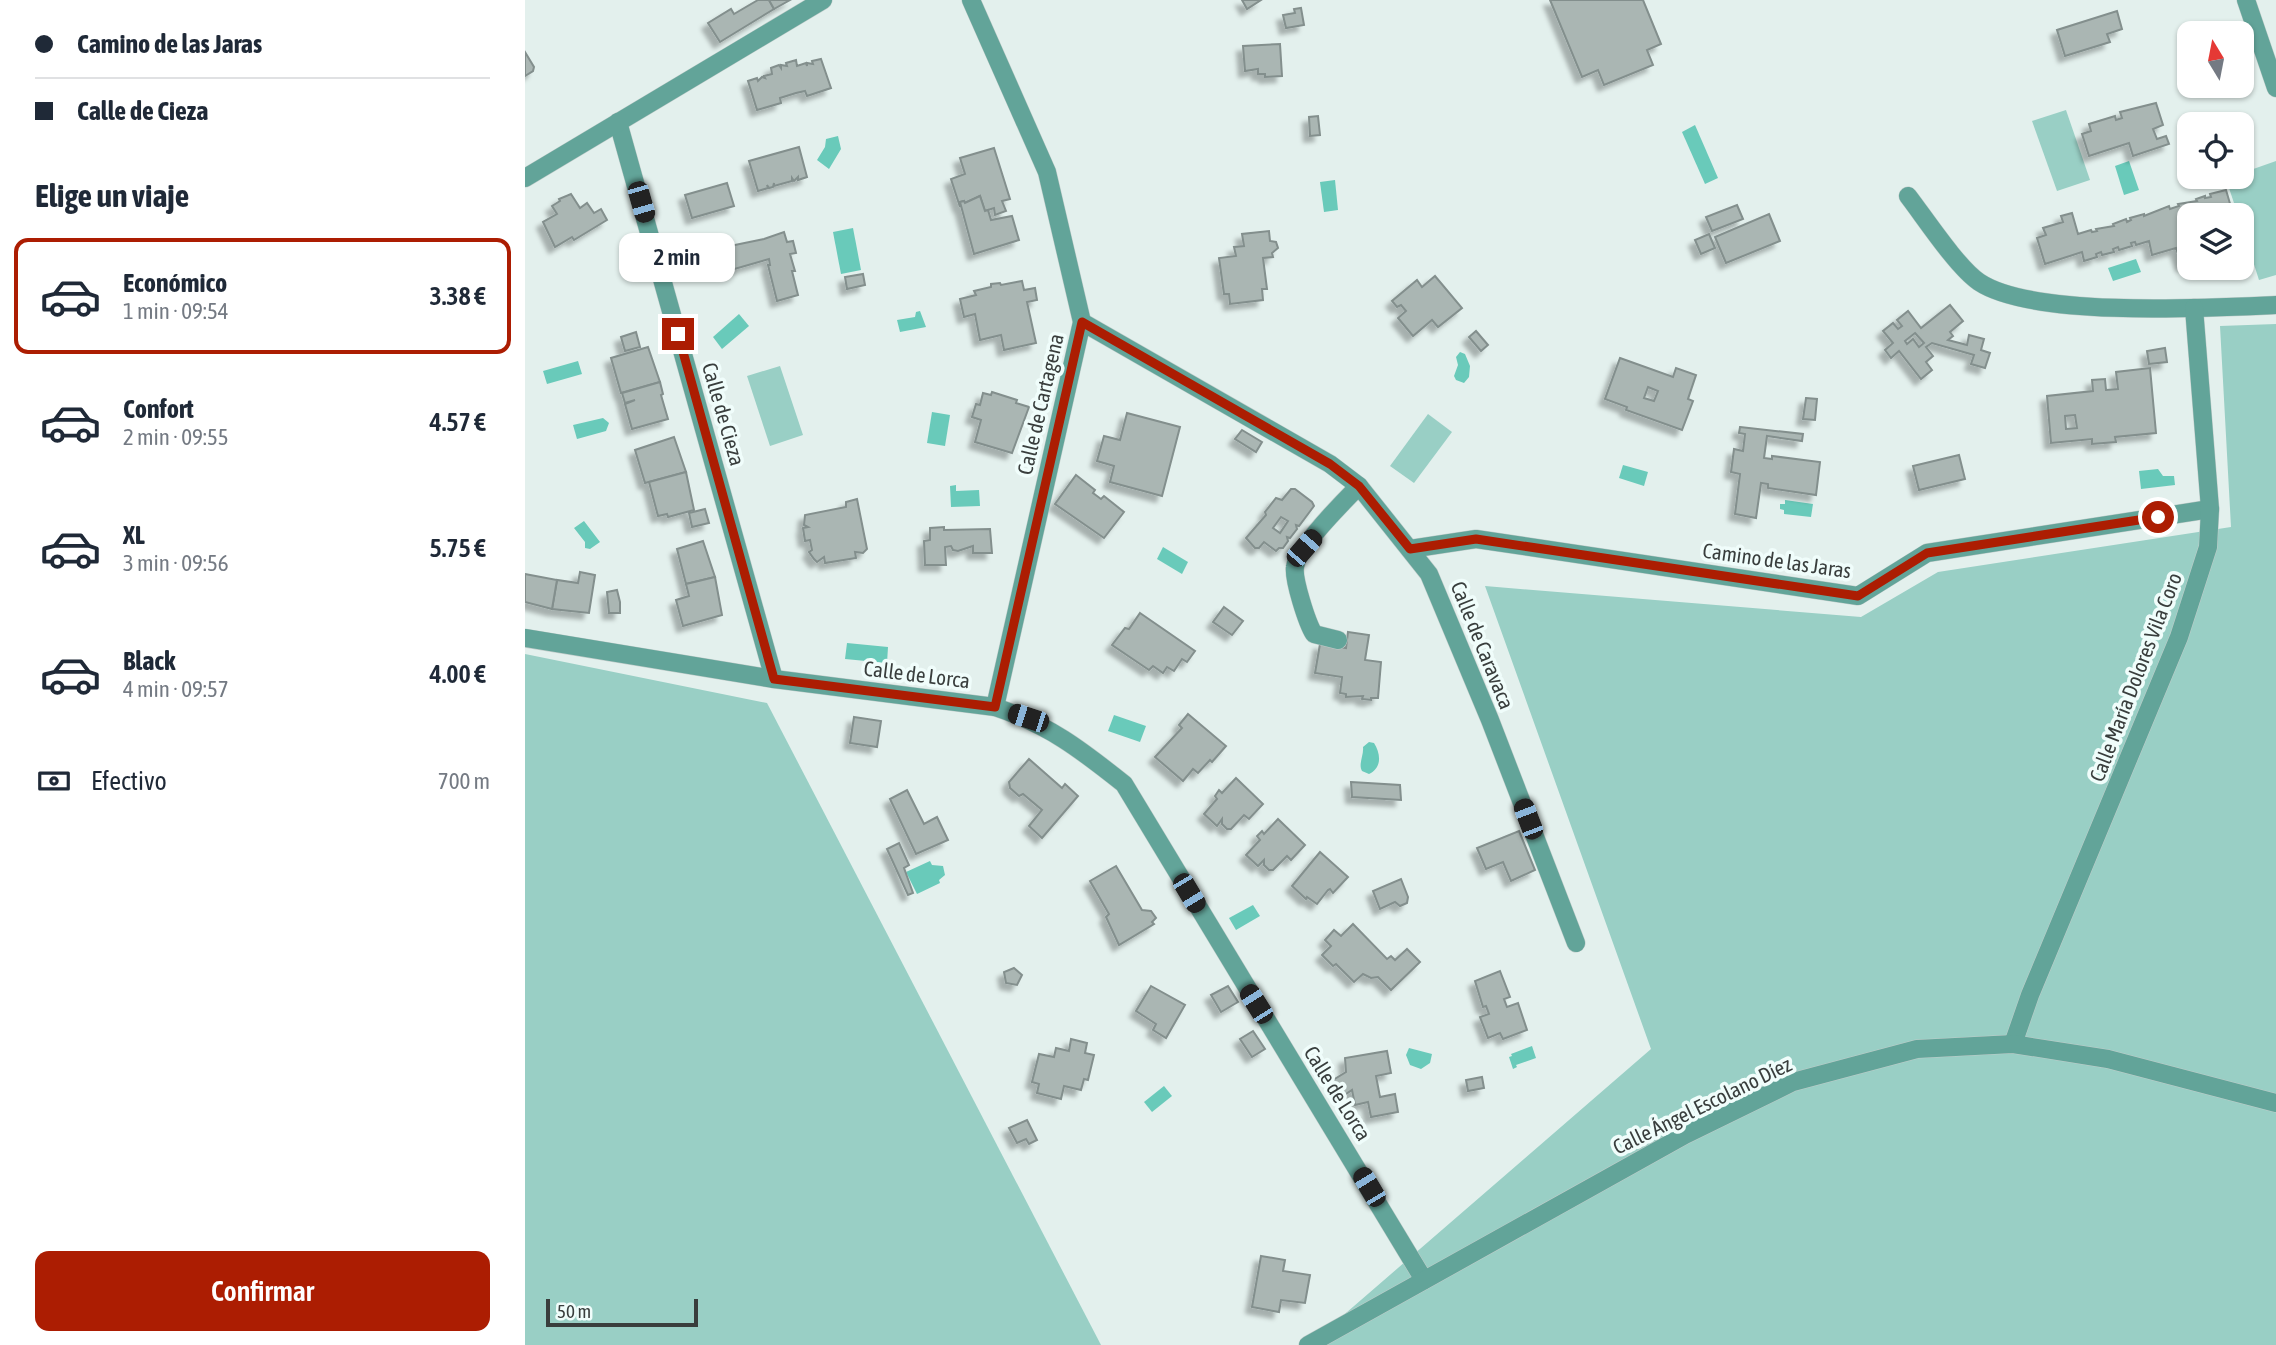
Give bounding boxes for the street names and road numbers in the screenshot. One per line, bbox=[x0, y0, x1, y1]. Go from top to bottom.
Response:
street label: Calle de Cartagena bbox=[1012, 331, 1068, 477]
street label: Calle de Cieza bbox=[698, 360, 750, 468]
street label: Camino de las Jaras bbox=[1701, 538, 1853, 582]
street label: Calle María Dolores Vila Coro bbox=[2084, 569, 2186, 785]
street label: Calle de Caravaca bbox=[1447, 578, 1519, 712]
street label: Calle de Lorca bbox=[863, 656, 971, 692]
street label: Calle de Lorca bbox=[1300, 1041, 1376, 1145]
street label: Calle Ángel Escolano Díez bbox=[1609, 1051, 1796, 1159]

